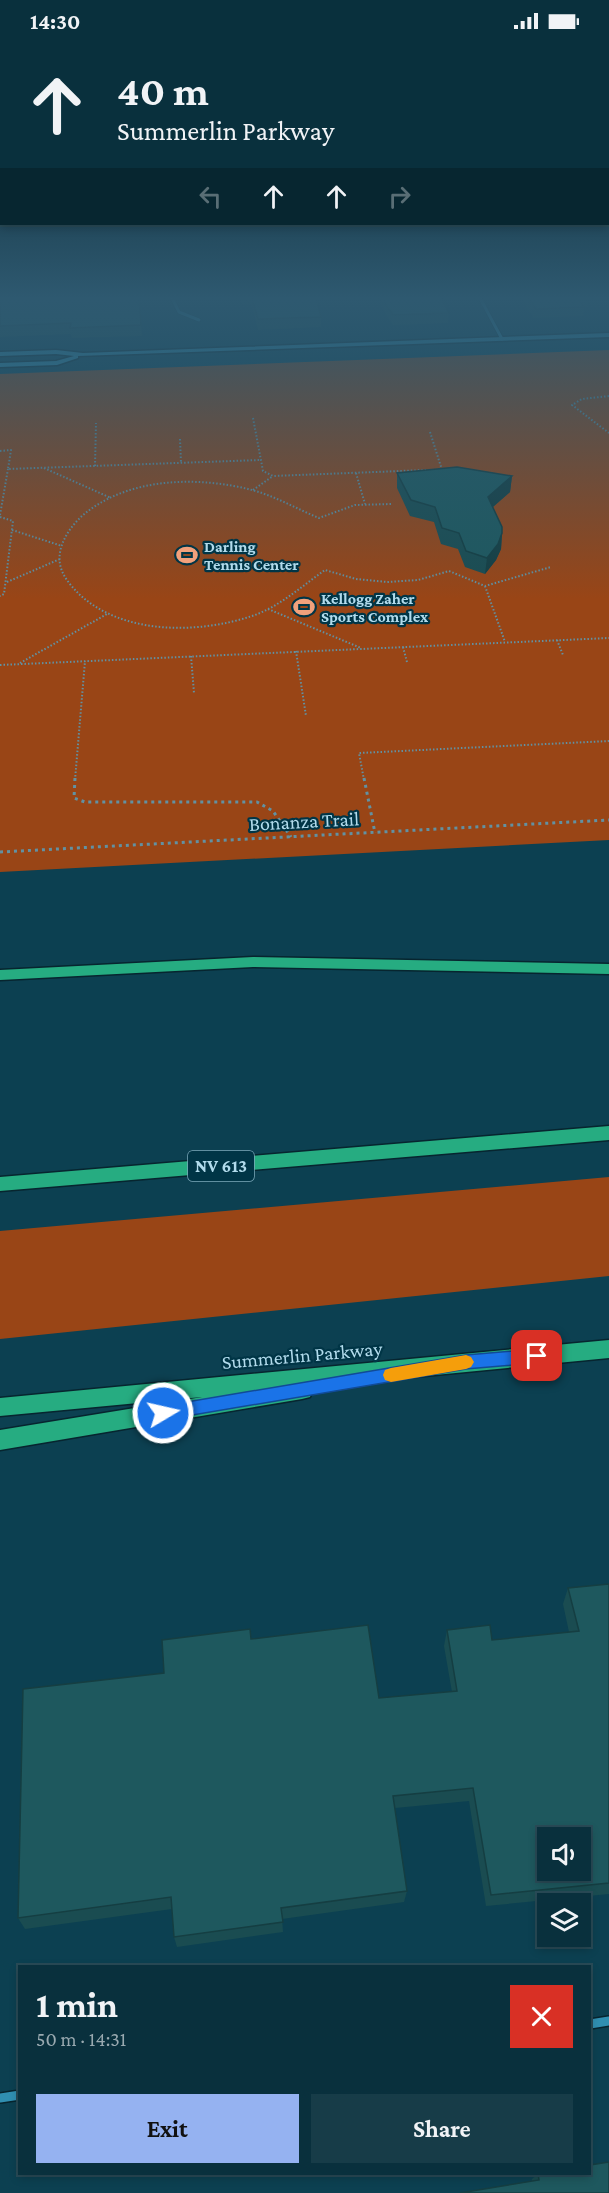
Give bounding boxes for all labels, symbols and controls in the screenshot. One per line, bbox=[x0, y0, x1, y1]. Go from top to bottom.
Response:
text: 14:30 bbox=[30, 9, 80, 34]
icon: ahead bbox=[18, 66, 96, 144]
text: 40 m bbox=[117, 67, 209, 114]
text: Summerlin Parkway bbox=[117, 116, 334, 146]
icon: left bbox=[194, 180, 227, 213]
icon: ahead bbox=[257, 180, 290, 213]
icon: ahead bbox=[320, 180, 353, 213]
icon: right bbox=[383, 180, 416, 213]
place label: Darling Tennis Center bbox=[204, 538, 299, 573]
sports icon: Darling Tennis Center bbox=[175, 543, 199, 567]
place label: Kellogg Zaher Sports Complex bbox=[321, 590, 429, 625]
sports icon: Kellogg Zaher Sports Complex bbox=[292, 595, 316, 619]
street label: Bonanza Trail bbox=[248, 807, 360, 835]
road number: NV 613 bbox=[188, 1151, 254, 1181]
pin bbox=[511, 1330, 562, 1381]
street label: Summerlin Parkway bbox=[221, 1337, 384, 1374]
icon: arrive bbox=[520, 1339, 553, 1372]
position arrow bbox=[131, 1381, 195, 1445]
map controls bbox=[537, 1827, 591, 1947]
button: sound bbox=[537, 1827, 591, 1881]
button: layers bbox=[537, 1893, 591, 1947]
text: 1 min bbox=[36, 1985, 118, 2025]
button: close bbox=[510, 1985, 573, 2048]
text: 50 m · 14:31 bbox=[36, 2028, 126, 2050]
button: Exit bbox=[36, 2094, 299, 2163]
button: Share bbox=[311, 2094, 573, 2163]

